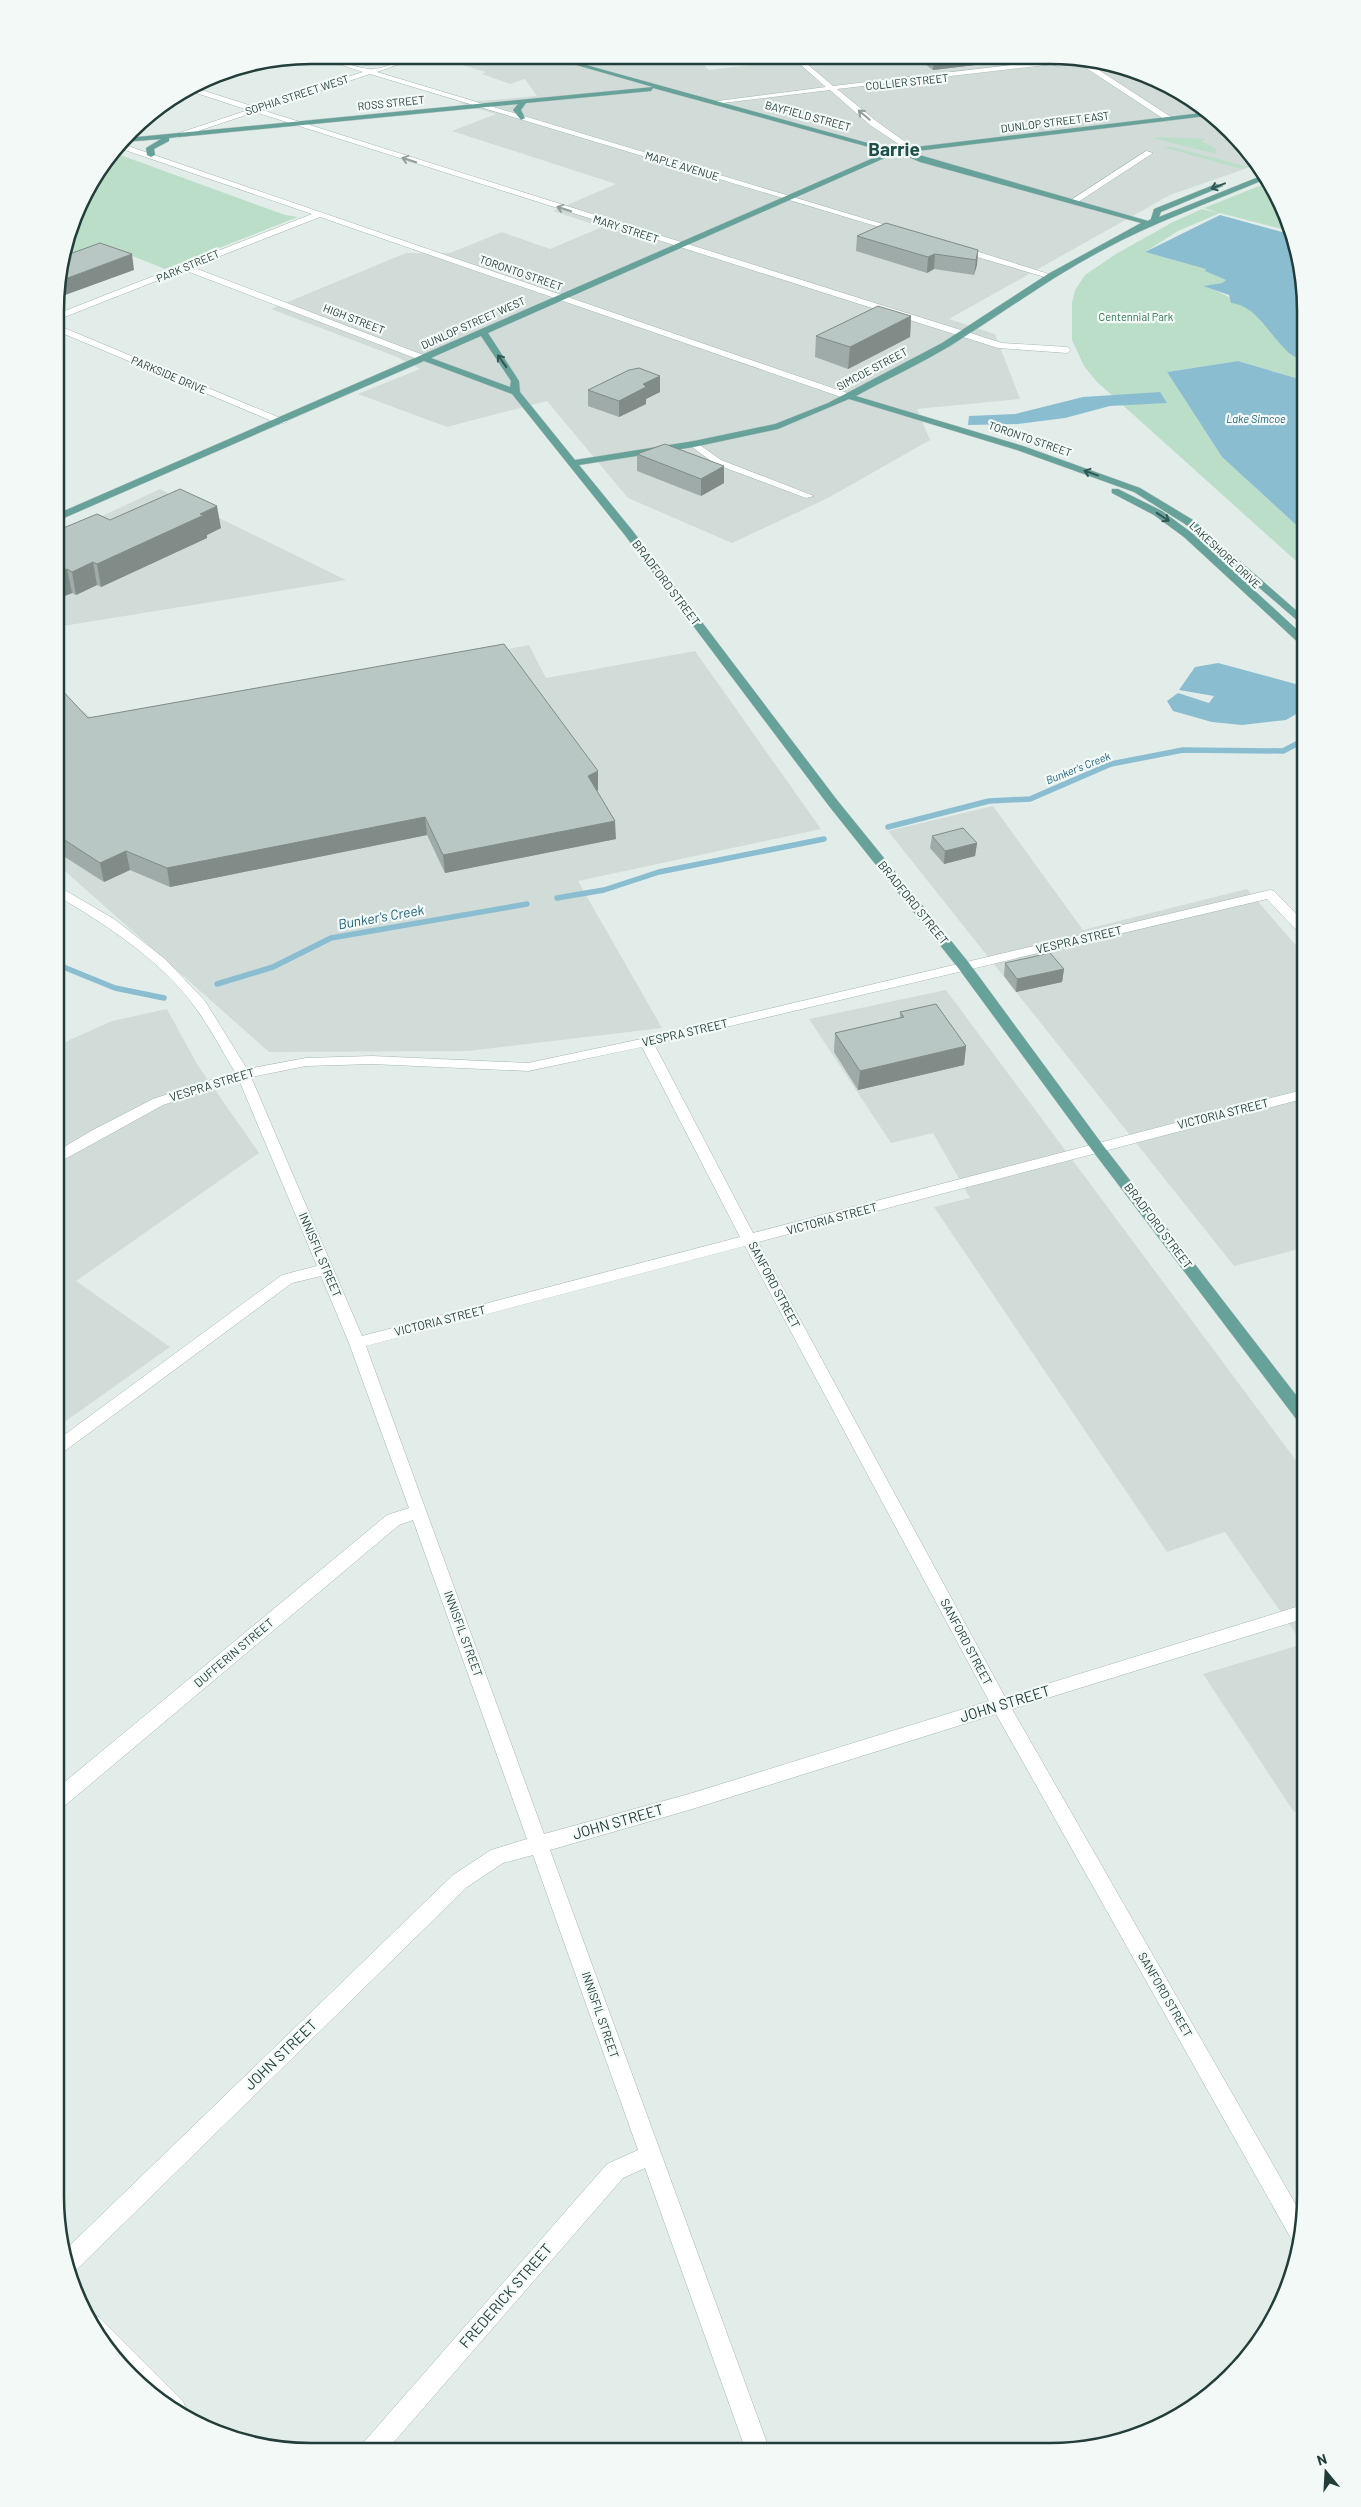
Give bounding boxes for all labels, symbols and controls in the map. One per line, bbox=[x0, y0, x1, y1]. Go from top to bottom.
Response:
street label: COLLIER STREET bbox=[865, 71, 949, 92]
street label: SOPHIA STREET WEST bbox=[243, 72, 350, 117]
street label: ROSS STREET bbox=[357, 93, 425, 112]
street label: BAYFIELD STREET bbox=[764, 98, 852, 133]
street label: DUNLOP STREET EAST bbox=[1000, 108, 1110, 135]
one-way arrow bbox=[857, 109, 870, 120]
district label: Barrie bbox=[868, 137, 920, 160]
street label: MAPLE AVENUE bbox=[644, 148, 721, 183]
one-way arrow bbox=[401, 154, 417, 164]
one-way arrow bbox=[1210, 183, 1225, 192]
one-way arrow bbox=[556, 203, 572, 213]
street label: MARY STREET bbox=[592, 212, 661, 245]
street label: PARK STREET bbox=[154, 246, 221, 285]
street label: TORONTO STREET bbox=[478, 252, 564, 293]
street label: DUNLOP STREET WEST bbox=[419, 294, 527, 351]
street label: HIGH STREET bbox=[322, 301, 387, 336]
park label: Centennial Park bbox=[1099, 310, 1174, 323]
street label: SIMCOE STREET bbox=[834, 344, 909, 393]
street label: PARKSIDE DRIVE bbox=[130, 353, 209, 396]
one-way arrow bbox=[497, 354, 507, 368]
water label: Lake Simcoe bbox=[1226, 412, 1286, 425]
street label: TORONTO STREET bbox=[987, 418, 1073, 459]
one-way arrow bbox=[1084, 468, 1099, 477]
one-way arrow bbox=[1156, 512, 1170, 522]
street label: LAKESHORE DRIVE bbox=[1187, 518, 1264, 591]
street label: BRADFORD STREET bbox=[630, 537, 704, 628]
water label: Bunker's Creek bbox=[1044, 748, 1113, 786]
street label: BRADFORD STREET bbox=[876, 858, 952, 947]
water label: Bunker's Creek bbox=[337, 901, 425, 932]
street label: VESPRA STREET bbox=[1034, 922, 1123, 956]
street label: VESPRA STREET bbox=[640, 1015, 729, 1049]
street label: VESPRA STREET bbox=[168, 1064, 256, 1104]
street label: VICTORIA STREET bbox=[1176, 1095, 1270, 1131]
street label: BRADFORD STREET bbox=[1122, 1180, 1196, 1271]
street label: VICTORIA STREET bbox=[785, 1199, 879, 1237]
street label: INNISFIL STREET bbox=[297, 1210, 345, 1299]
street label: SANFORD STREET bbox=[746, 1239, 804, 1330]
street label: VICTORIA STREET bbox=[393, 1302, 487, 1338]
street label: INNISFIL STREET bbox=[442, 1589, 486, 1679]
street label: SANFORD STREET bbox=[938, 1596, 996, 1687]
street label: DUFFERIN STREET bbox=[191, 1615, 276, 1690]
street label: JOHN STREET bbox=[957, 1681, 1052, 1725]
street label: JOHN STREET bbox=[570, 1799, 665, 1843]
street label: SANFORD STREET bbox=[1136, 1949, 1196, 2040]
street label: INNISFIL STREET bbox=[580, 1970, 622, 2060]
street label: JOHN STREET bbox=[240, 2015, 320, 2093]
street label: FREDERICK STREET bbox=[455, 2240, 555, 2351]
north arrow bbox=[1301, 2447, 1351, 2497]
text: N bbox=[1315, 2450, 1329, 2469]

